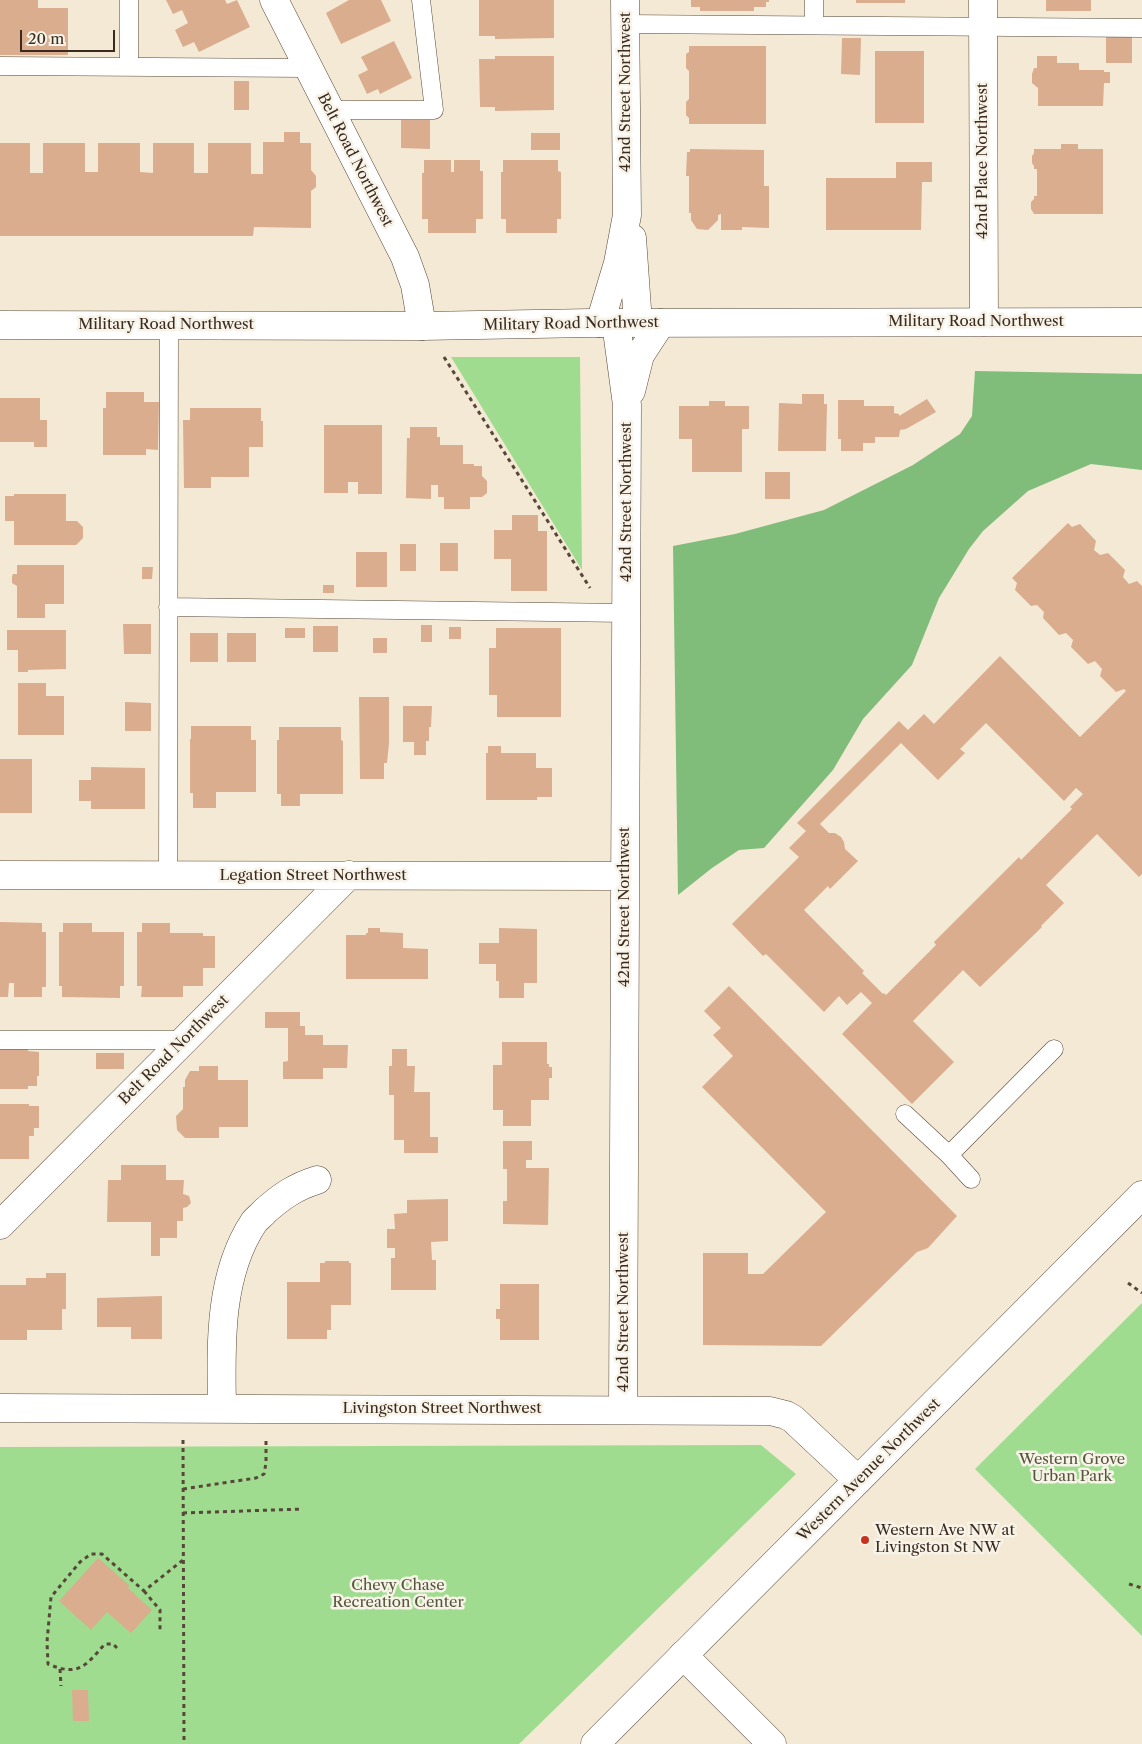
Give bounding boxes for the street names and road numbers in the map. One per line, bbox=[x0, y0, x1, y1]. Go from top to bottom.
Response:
street label: 42nd Street Northwest bbox=[617, 12, 635, 172]
street label: 42nd Place Northwest bbox=[974, 83, 992, 239]
street label: Belt Road Northwest bbox=[313, 90, 397, 230]
street label: Military Road Northwest bbox=[483, 313, 659, 335]
street label: Military Road Northwest bbox=[888, 313, 1064, 331]
street label: Military Road Northwest bbox=[78, 316, 254, 334]
street label: 42nd Street Northwest bbox=[618, 422, 636, 582]
street label: 42nd Street Northwest bbox=[616, 827, 634, 987]
street label: Legation Street Northwest bbox=[220, 867, 406, 885]
street label: Belt Road Northwest bbox=[115, 991, 233, 1109]
street label: 42nd Street Northwest bbox=[615, 1232, 633, 1392]
street label: Western Avenue Northwest bbox=[794, 1395, 944, 1545]
street label: Livingston Street Northwest bbox=[342, 1400, 542, 1418]

